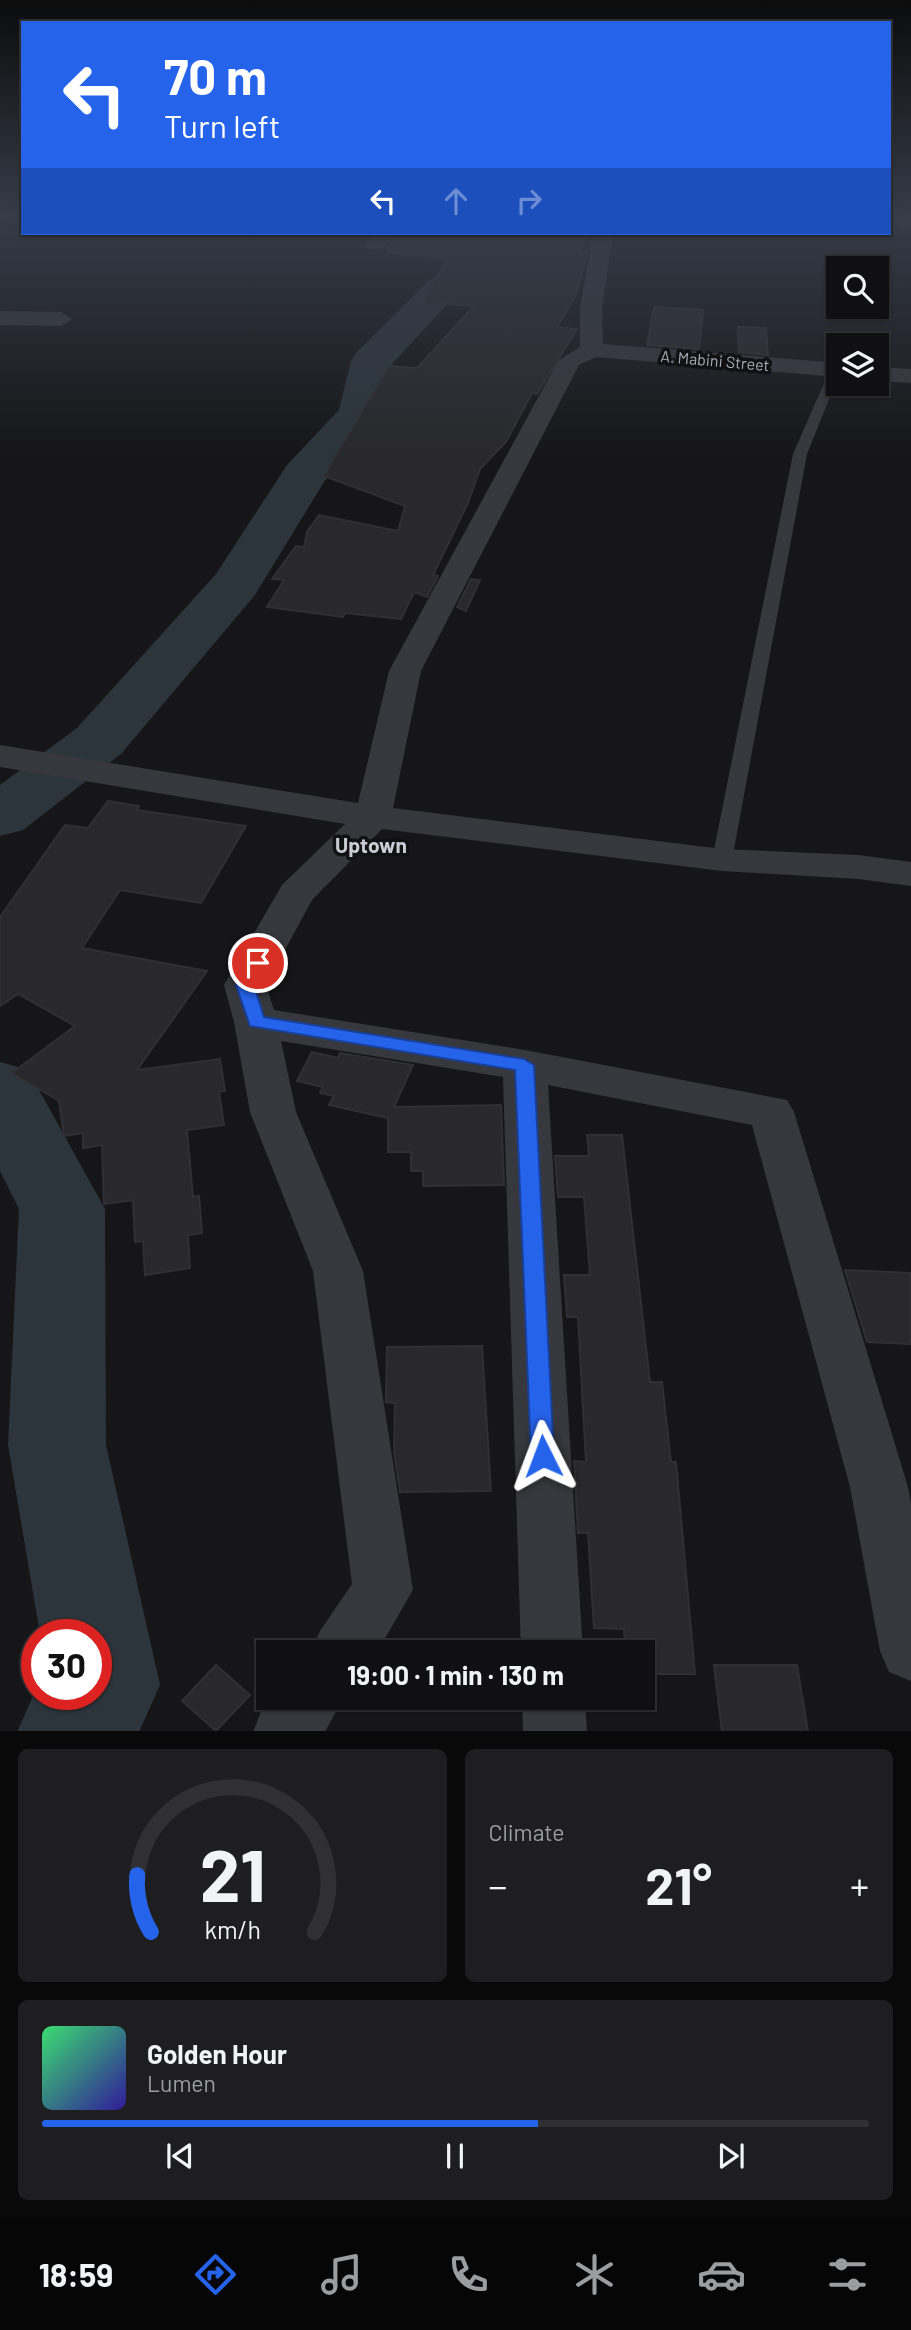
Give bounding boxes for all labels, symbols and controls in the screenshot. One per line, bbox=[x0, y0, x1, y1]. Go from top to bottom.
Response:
text: 70 m bbox=[164, 46, 267, 105]
icon: left bbox=[49, 49, 140, 140]
text: Turn left bbox=[164, 106, 281, 144]
icon: left bbox=[364, 182, 402, 220]
icon: ahead bbox=[437, 182, 475, 220]
icon: right bbox=[510, 182, 548, 220]
map controls bbox=[826, 256, 889, 396]
button: search bbox=[826, 256, 889, 319]
button: layers bbox=[826, 333, 889, 396]
street label: A. Mabini Street bbox=[660, 346, 770, 374]
district label: Uptown bbox=[335, 832, 407, 857]
pin bbox=[228, 933, 288, 993]
icon: arrive bbox=[239, 944, 277, 982]
position arrow bbox=[506, 1419, 580, 1493]
speed limit sign: 30 bbox=[21, 1619, 112, 1710]
text: 19:00 · 1 min · 130 m bbox=[347, 1659, 564, 1690]
text: Climate bbox=[489, 1818, 565, 1846]
text: 21 bbox=[199, 1829, 265, 1917]
text: 21° bbox=[645, 1853, 712, 1915]
text: − bbox=[489, 1862, 508, 1908]
text: + bbox=[850, 1862, 869, 1908]
text: km/h bbox=[204, 1913, 261, 1943]
text: Golden Hour bbox=[147, 2038, 287, 2069]
text: Lumen bbox=[147, 2069, 216, 2097]
icon: previous bbox=[161, 2137, 199, 2175]
icon: pause bbox=[436, 2137, 474, 2175]
icon: next bbox=[712, 2137, 750, 2175]
icon: directions bbox=[191, 2250, 240, 2299]
icon: music bbox=[317, 2250, 366, 2299]
icon: phone bbox=[444, 2250, 493, 2299]
icon: climate bbox=[570, 2250, 619, 2299]
icon: car bbox=[697, 2250, 746, 2299]
icon: filters bbox=[823, 2250, 872, 2299]
text: 18:59 bbox=[39, 2255, 113, 2293]

